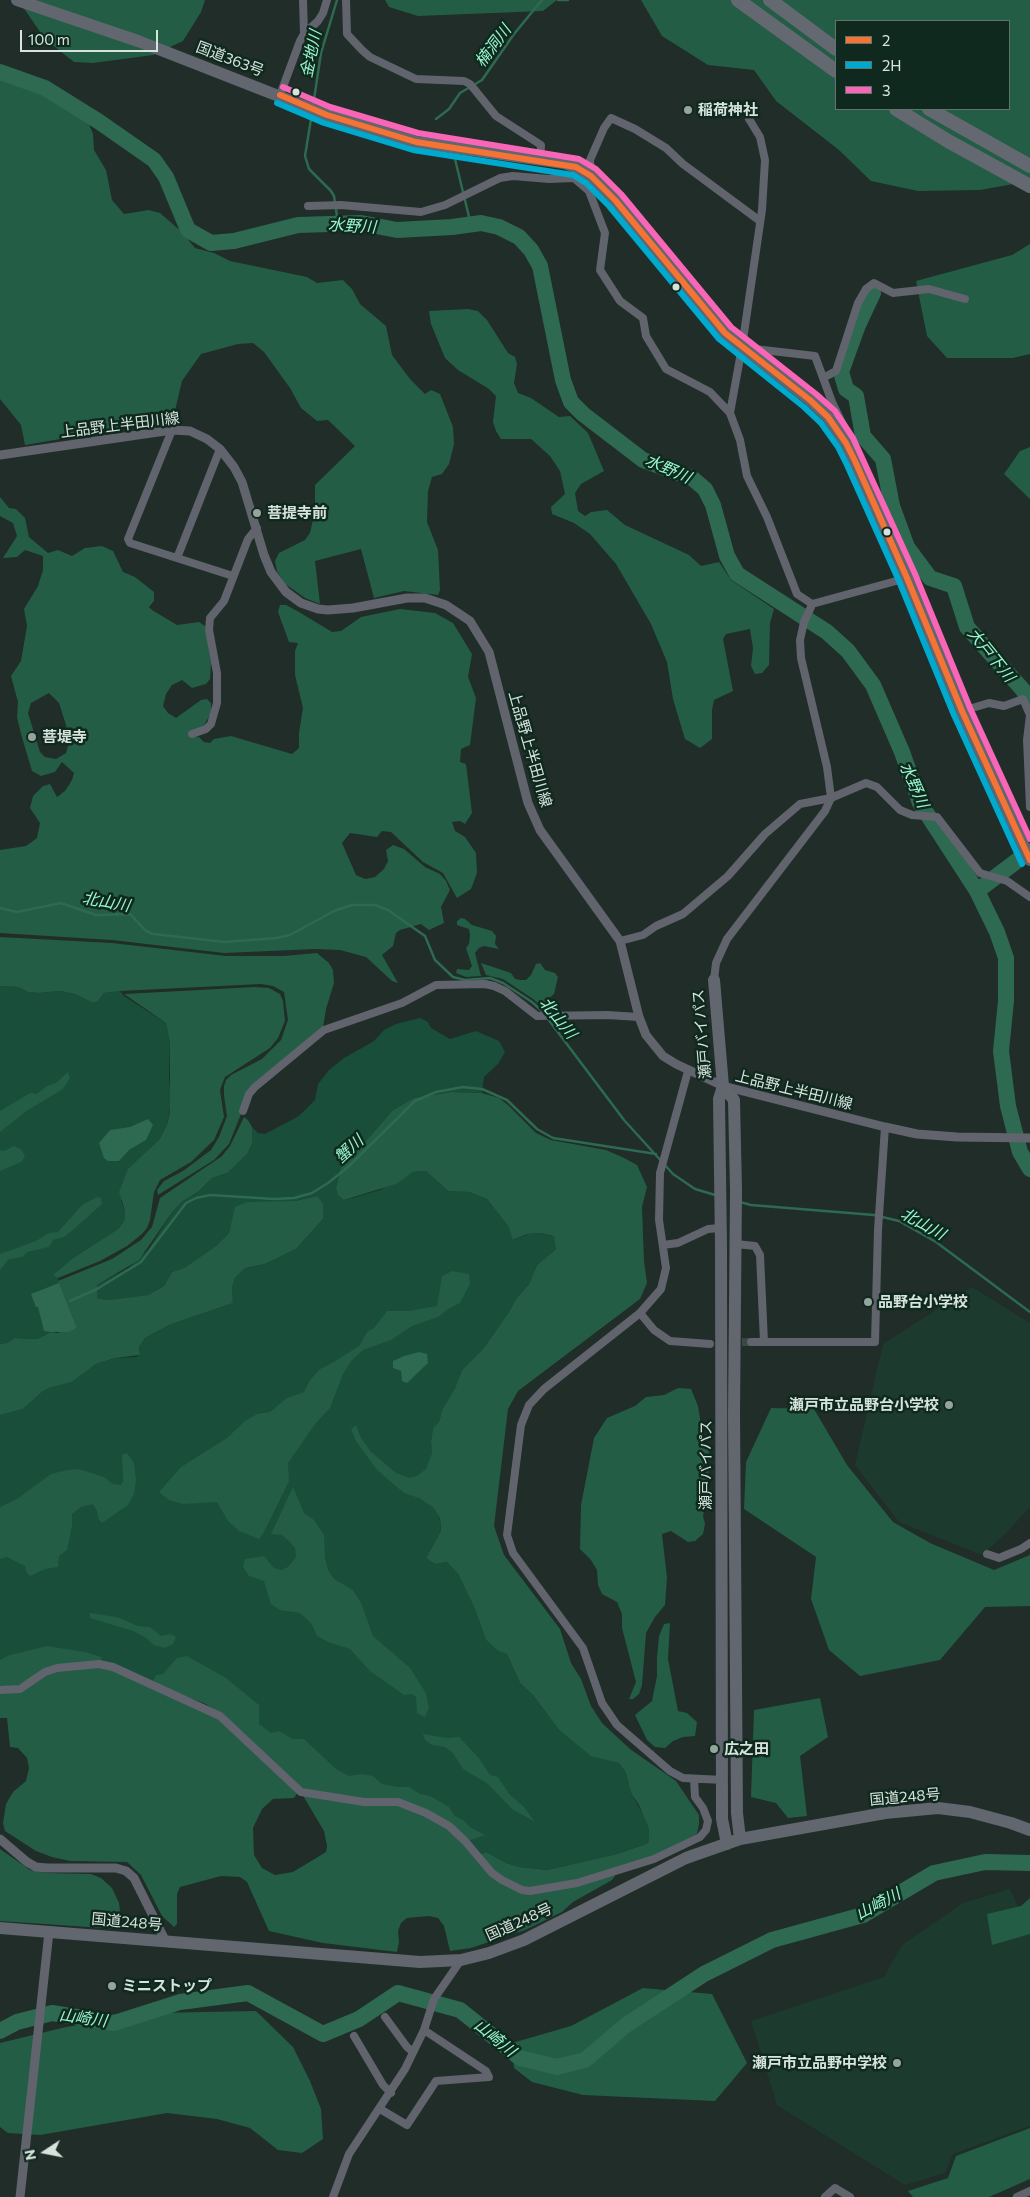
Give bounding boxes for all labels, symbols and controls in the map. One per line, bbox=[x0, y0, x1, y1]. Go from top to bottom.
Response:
scale bar bbox=[22, 20, 160, 52]
legend bbox=[835, 20, 1010, 110]
water label: 楠洞川 bbox=[471, 21, 515, 71]
water label: 金地川 bbox=[297, 29, 325, 79]
text: 100 m bbox=[28, 30, 70, 48]
text: 2 bbox=[882, 31, 890, 49]
street label: 国道363号 bbox=[194, 38, 266, 80]
text: 2H bbox=[882, 56, 902, 74]
text: 3 bbox=[882, 81, 891, 99]
unlabelled marker bbox=[291, 87, 301, 97]
place label: 稲荷神社 bbox=[698, 101, 758, 119]
marker: 稲荷神社 bbox=[682, 104, 694, 116]
water label: 水野川 bbox=[328, 215, 376, 237]
unlabelled marker bbox=[671, 282, 681, 292]
street label: 上品野上半田川線 bbox=[59, 409, 181, 441]
water label: 水野川 bbox=[642, 450, 694, 488]
place label: 菩提寺前 bbox=[267, 504, 327, 522]
marker: 菩提寺前 bbox=[251, 507, 263, 519]
unlabelled marker bbox=[882, 527, 892, 537]
water label: 大戸下川 bbox=[963, 624, 1019, 686]
street label: 上品野上半田川線 bbox=[505, 689, 555, 809]
place label: 菩堤寺 bbox=[42, 728, 87, 746]
marker: 菩堤寺 bbox=[26, 731, 38, 743]
water label: 水野川 bbox=[895, 759, 933, 811]
water label: 北山川 bbox=[81, 888, 131, 916]
street label: 瀬戸バイパス bbox=[689, 988, 715, 1080]
water label: 北山川 bbox=[535, 993, 581, 1043]
street label: 上品野上半田川線 bbox=[734, 1067, 854, 1113]
water label: 蟹川 bbox=[331, 1131, 367, 1167]
water label: 北山川 bbox=[897, 1204, 949, 1244]
place label: 品野台小学校 bbox=[878, 1293, 968, 1311]
marker: 品野台小学校 bbox=[862, 1296, 874, 1308]
place label: 瀬戸市立品野台小学校 bbox=[789, 1396, 939, 1414]
marker: 瀬戸市立品野台小学校 bbox=[943, 1399, 955, 1411]
street label: 瀬戸バイパス bbox=[697, 1420, 715, 1510]
place label: 広之田 bbox=[724, 1740, 769, 1758]
marker: 広之田 bbox=[708, 1743, 720, 1755]
street label: 国道248号 bbox=[869, 1785, 941, 1809]
water label: 山崎川 bbox=[852, 1884, 904, 1924]
street label: 国道248号 bbox=[483, 1899, 555, 1945]
street label: 国道248号 bbox=[91, 1910, 163, 1934]
place label: ミニストップ bbox=[122, 1977, 212, 1995]
marker: ミニストップ bbox=[106, 1980, 118, 1992]
water label: 山崎川 bbox=[58, 2005, 108, 2031]
water label: 山崎川 bbox=[470, 2015, 520, 2061]
place label: 瀬戸市立品野中学校 bbox=[752, 2054, 887, 2072]
marker: 瀬戸市立品野中学校 bbox=[891, 2057, 903, 2069]
north arrow bbox=[20, 2127, 70, 2177]
text: N bbox=[20, 2148, 39, 2162]

